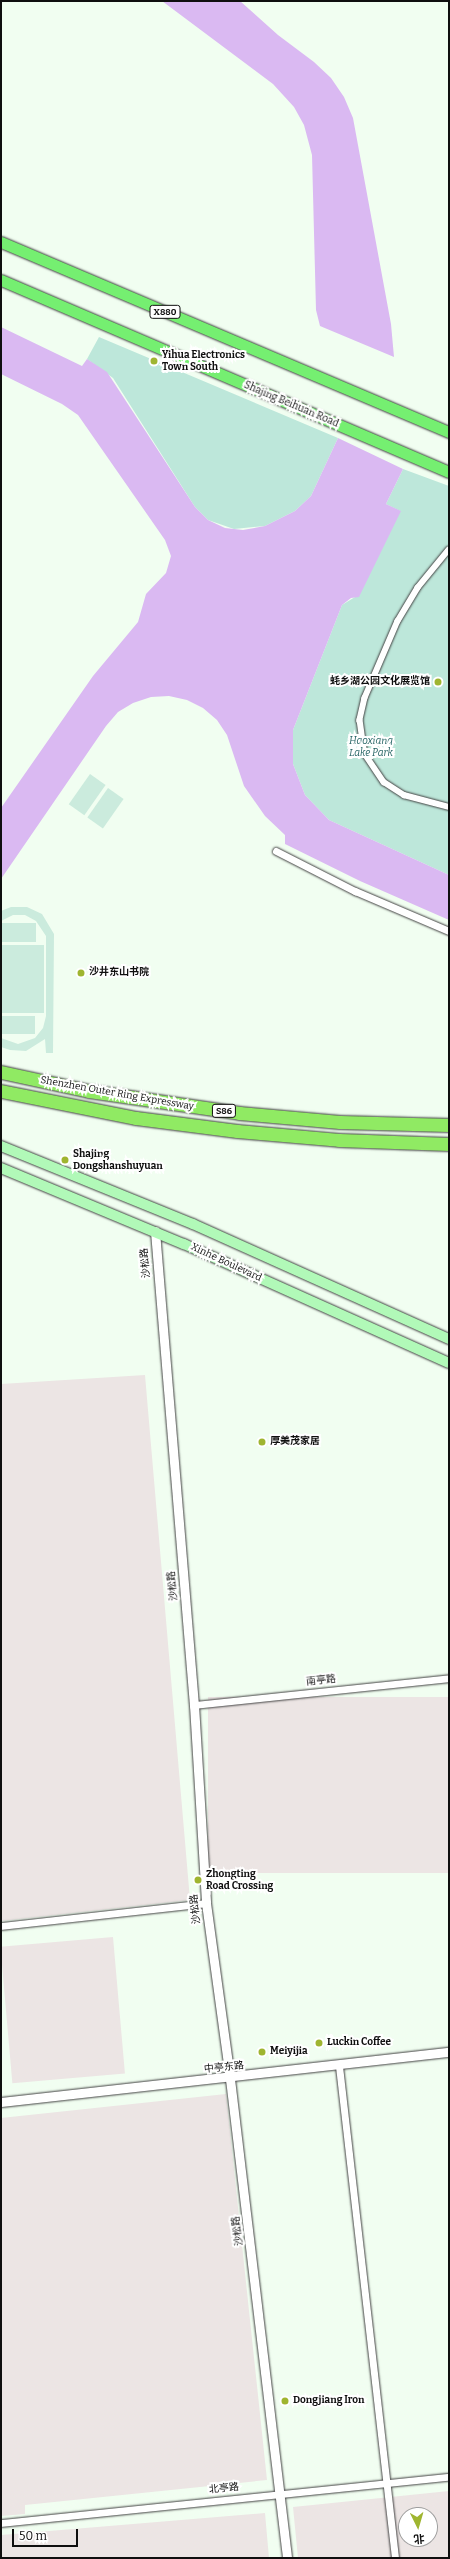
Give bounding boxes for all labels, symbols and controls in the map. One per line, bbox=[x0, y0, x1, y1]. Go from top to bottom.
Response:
road number: X880 bbox=[149, 305, 181, 319]
place label: Yihua Electronics Town South bbox=[162, 349, 245, 372]
marker: Yihua Electronics Town South bbox=[149, 356, 159, 366]
street label: Shajing Beihuan Road bbox=[242, 380, 340, 430]
place label: 蚝乡湖公园文化展览馆 bbox=[330, 676, 430, 688]
marker: 蚝乡湖公园文化展览馆 bbox=[433, 677, 443, 687]
park label: Haoxiang Lake Park bbox=[349, 735, 393, 758]
place label: 沙井东山书院 bbox=[89, 967, 149, 979]
marker: 沙井东山书院 bbox=[76, 968, 86, 978]
street label: Shenzhen Outer Ring Expressway bbox=[39, 1075, 195, 1113]
road number: S86 bbox=[211, 1104, 237, 1118]
place label: Shajing Dongshanshuyuan bbox=[73, 1148, 163, 1172]
marker: Shajing Dongshanshuyuan bbox=[60, 1155, 70, 1165]
street label: Xinhe Boulevard bbox=[189, 1241, 263, 1285]
street label: 沙松路 bbox=[139, 1248, 153, 1278]
place label: 厚美茂家居 bbox=[270, 1436, 320, 1448]
marker: 厚美茂家居 bbox=[257, 1437, 267, 1447]
street label: 沙松路 bbox=[166, 1571, 180, 1601]
street label: 南亭路 bbox=[305, 1673, 337, 1689]
place label: Zhongting Road Crossing bbox=[206, 1868, 273, 1892]
marker: Zhongting Road Crossing bbox=[193, 1875, 203, 1885]
street label: 沙松路 bbox=[188, 1893, 204, 1925]
place label: Luckin Coffee bbox=[327, 2037, 391, 2049]
marker: Luckin Coffee bbox=[314, 2038, 324, 2048]
place label: Meiyijia bbox=[270, 2046, 308, 2058]
marker: Meiyijia bbox=[257, 2047, 267, 2057]
street label: 中亭东路 bbox=[203, 2060, 245, 2076]
street label: 沙松路 bbox=[230, 2215, 246, 2247]
place label: Dongjiang Iron bbox=[293, 2395, 365, 2407]
marker: Dongjiang Iron bbox=[280, 2396, 290, 2406]
street label: 北亭路 bbox=[208, 2481, 240, 2497]
north arrow bbox=[398, 2507, 438, 2547]
scale bar bbox=[14, 2521, 80, 2547]
text: 50 m bbox=[19, 2529, 47, 2543]
text: 北 bbox=[413, 2532, 425, 2545]

